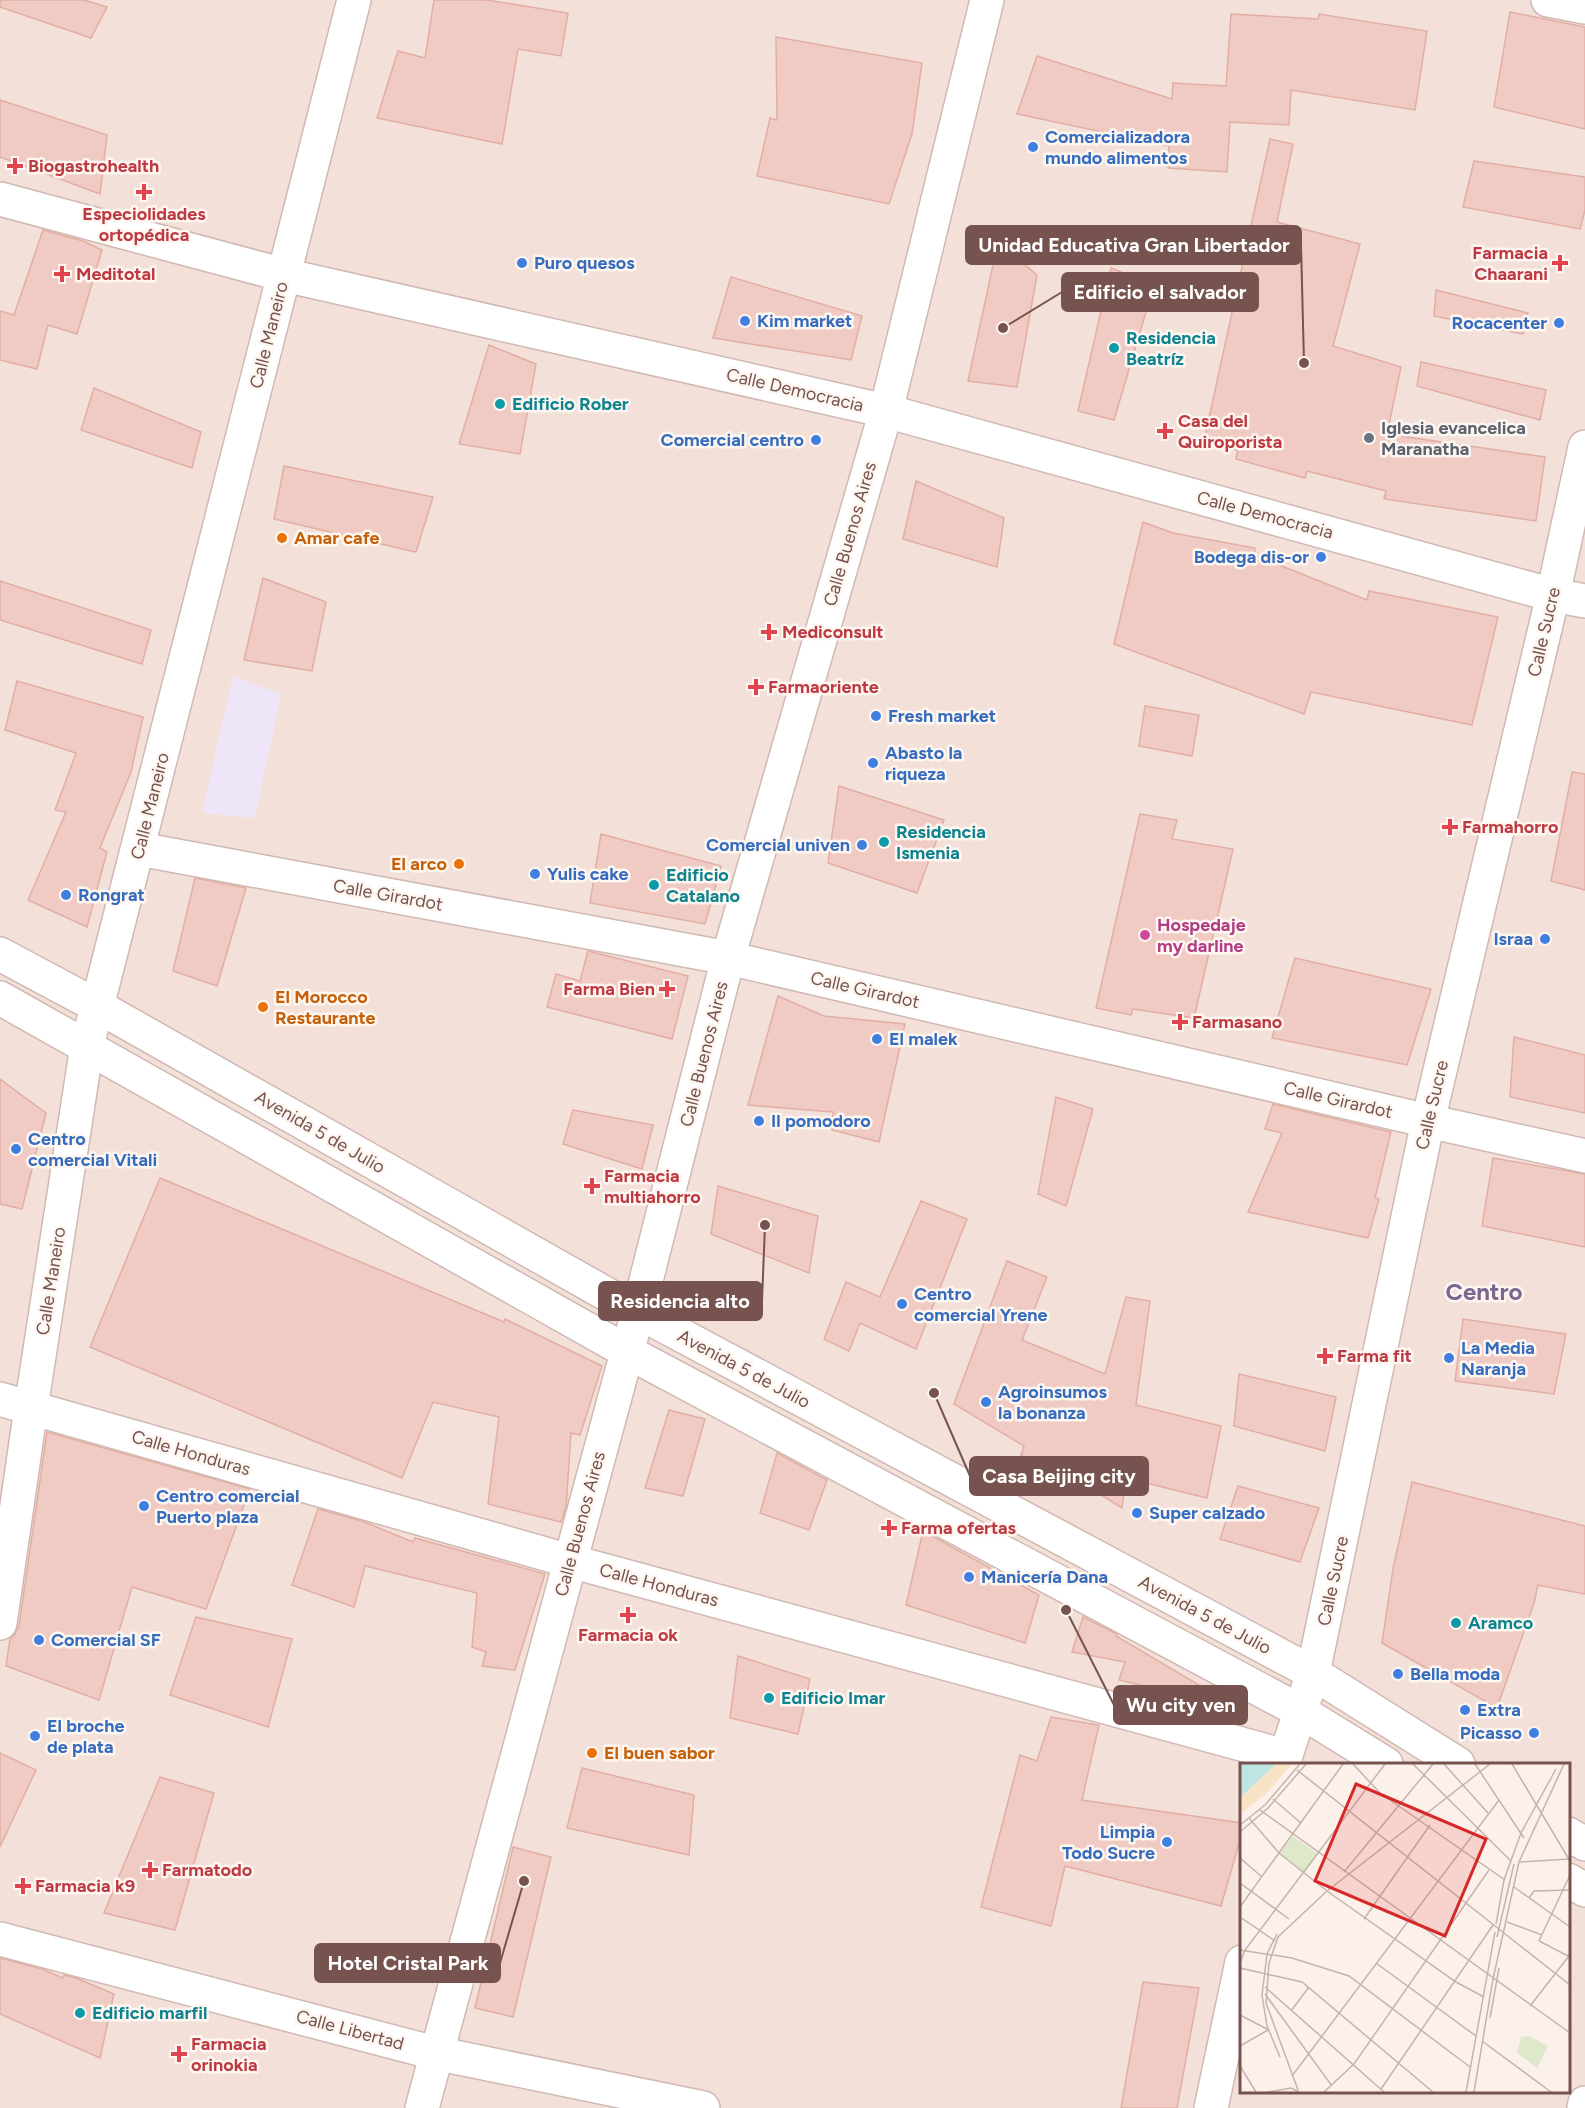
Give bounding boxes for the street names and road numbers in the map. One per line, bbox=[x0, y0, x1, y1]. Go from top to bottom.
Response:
street label: Calle Maneiro bbox=[245, 279, 293, 391]
street label: Calle Democracia bbox=[724, 363, 866, 417]
street label: Calle Buenos Aires bbox=[819, 459, 881, 609]
street label: Calle Democracia bbox=[1194, 486, 1336, 544]
street label: Calle Sucre bbox=[1523, 585, 1565, 679]
street label: Calle Maneiro bbox=[126, 750, 174, 862]
street label: Calle Girardot bbox=[331, 874, 445, 916]
street label: Calle Girardot bbox=[808, 967, 922, 1013]
street label: Calle Buenos Aires bbox=[675, 979, 733, 1129]
street label: Calle Sucre bbox=[1411, 1058, 1453, 1152]
street label: Calle Girardot bbox=[1281, 1077, 1395, 1123]
street label: Avenida 5 de Julio bbox=[251, 1086, 389, 1178]
street label: Calle Maneiro bbox=[32, 1225, 70, 1337]
street label: Avenida 5 de Julio bbox=[674, 1325, 814, 1413]
street label: Calle Honduras bbox=[129, 1426, 253, 1480]
street label: Calle Buenos Aires bbox=[550, 1449, 610, 1599]
street label: Calle Sucre bbox=[1313, 1534, 1353, 1628]
street label: Calle Honduras bbox=[597, 1559, 721, 1611]
street label: Avenida 5 de Julio bbox=[1135, 1571, 1275, 1659]
street label: Calle Libertad bbox=[294, 2005, 406, 2055]

